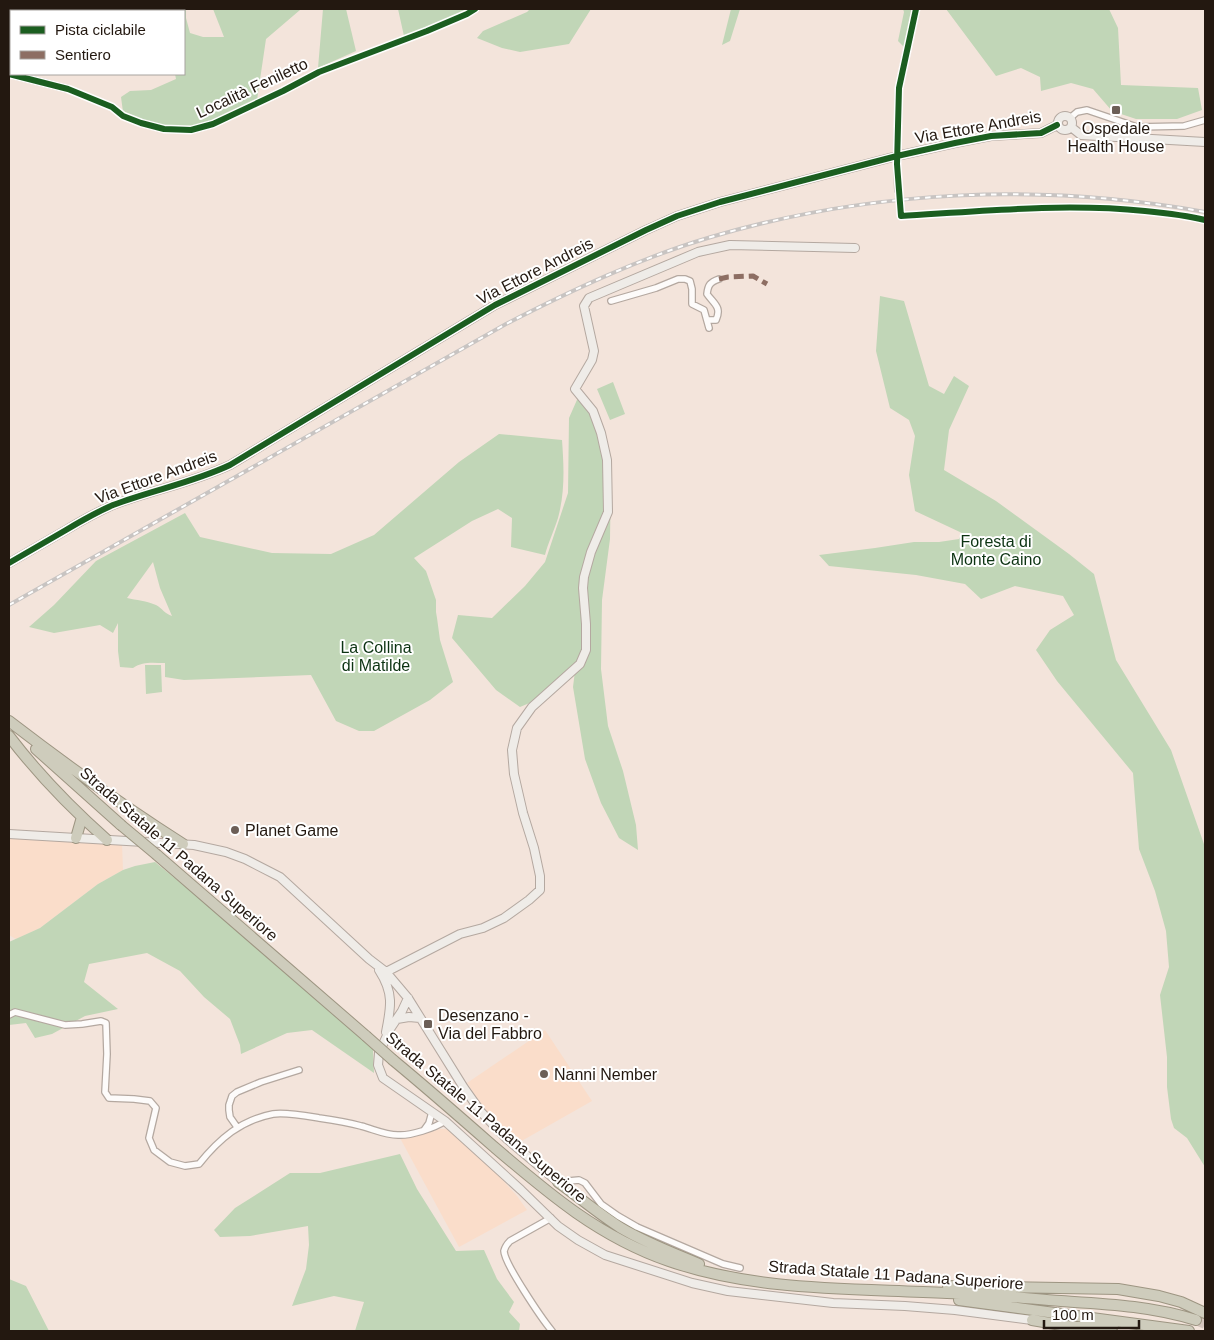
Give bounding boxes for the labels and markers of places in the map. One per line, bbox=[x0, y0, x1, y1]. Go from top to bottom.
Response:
marker: Ospedale Health House bbox=[1110, 104, 1122, 116]
place label: Ospedale Health House bbox=[1068, 120, 1165, 155]
place label: Planet Game bbox=[245, 822, 338, 839]
marker: Planet Game bbox=[229, 824, 241, 836]
place label: Desenzano - Via del Fabbro bbox=[438, 1007, 542, 1042]
marker: Desenzano - Via del Fabbro bbox=[422, 1018, 434, 1030]
place label: Nanni Nember bbox=[554, 1066, 658, 1083]
marker: Nanni Nember bbox=[538, 1068, 550, 1080]

